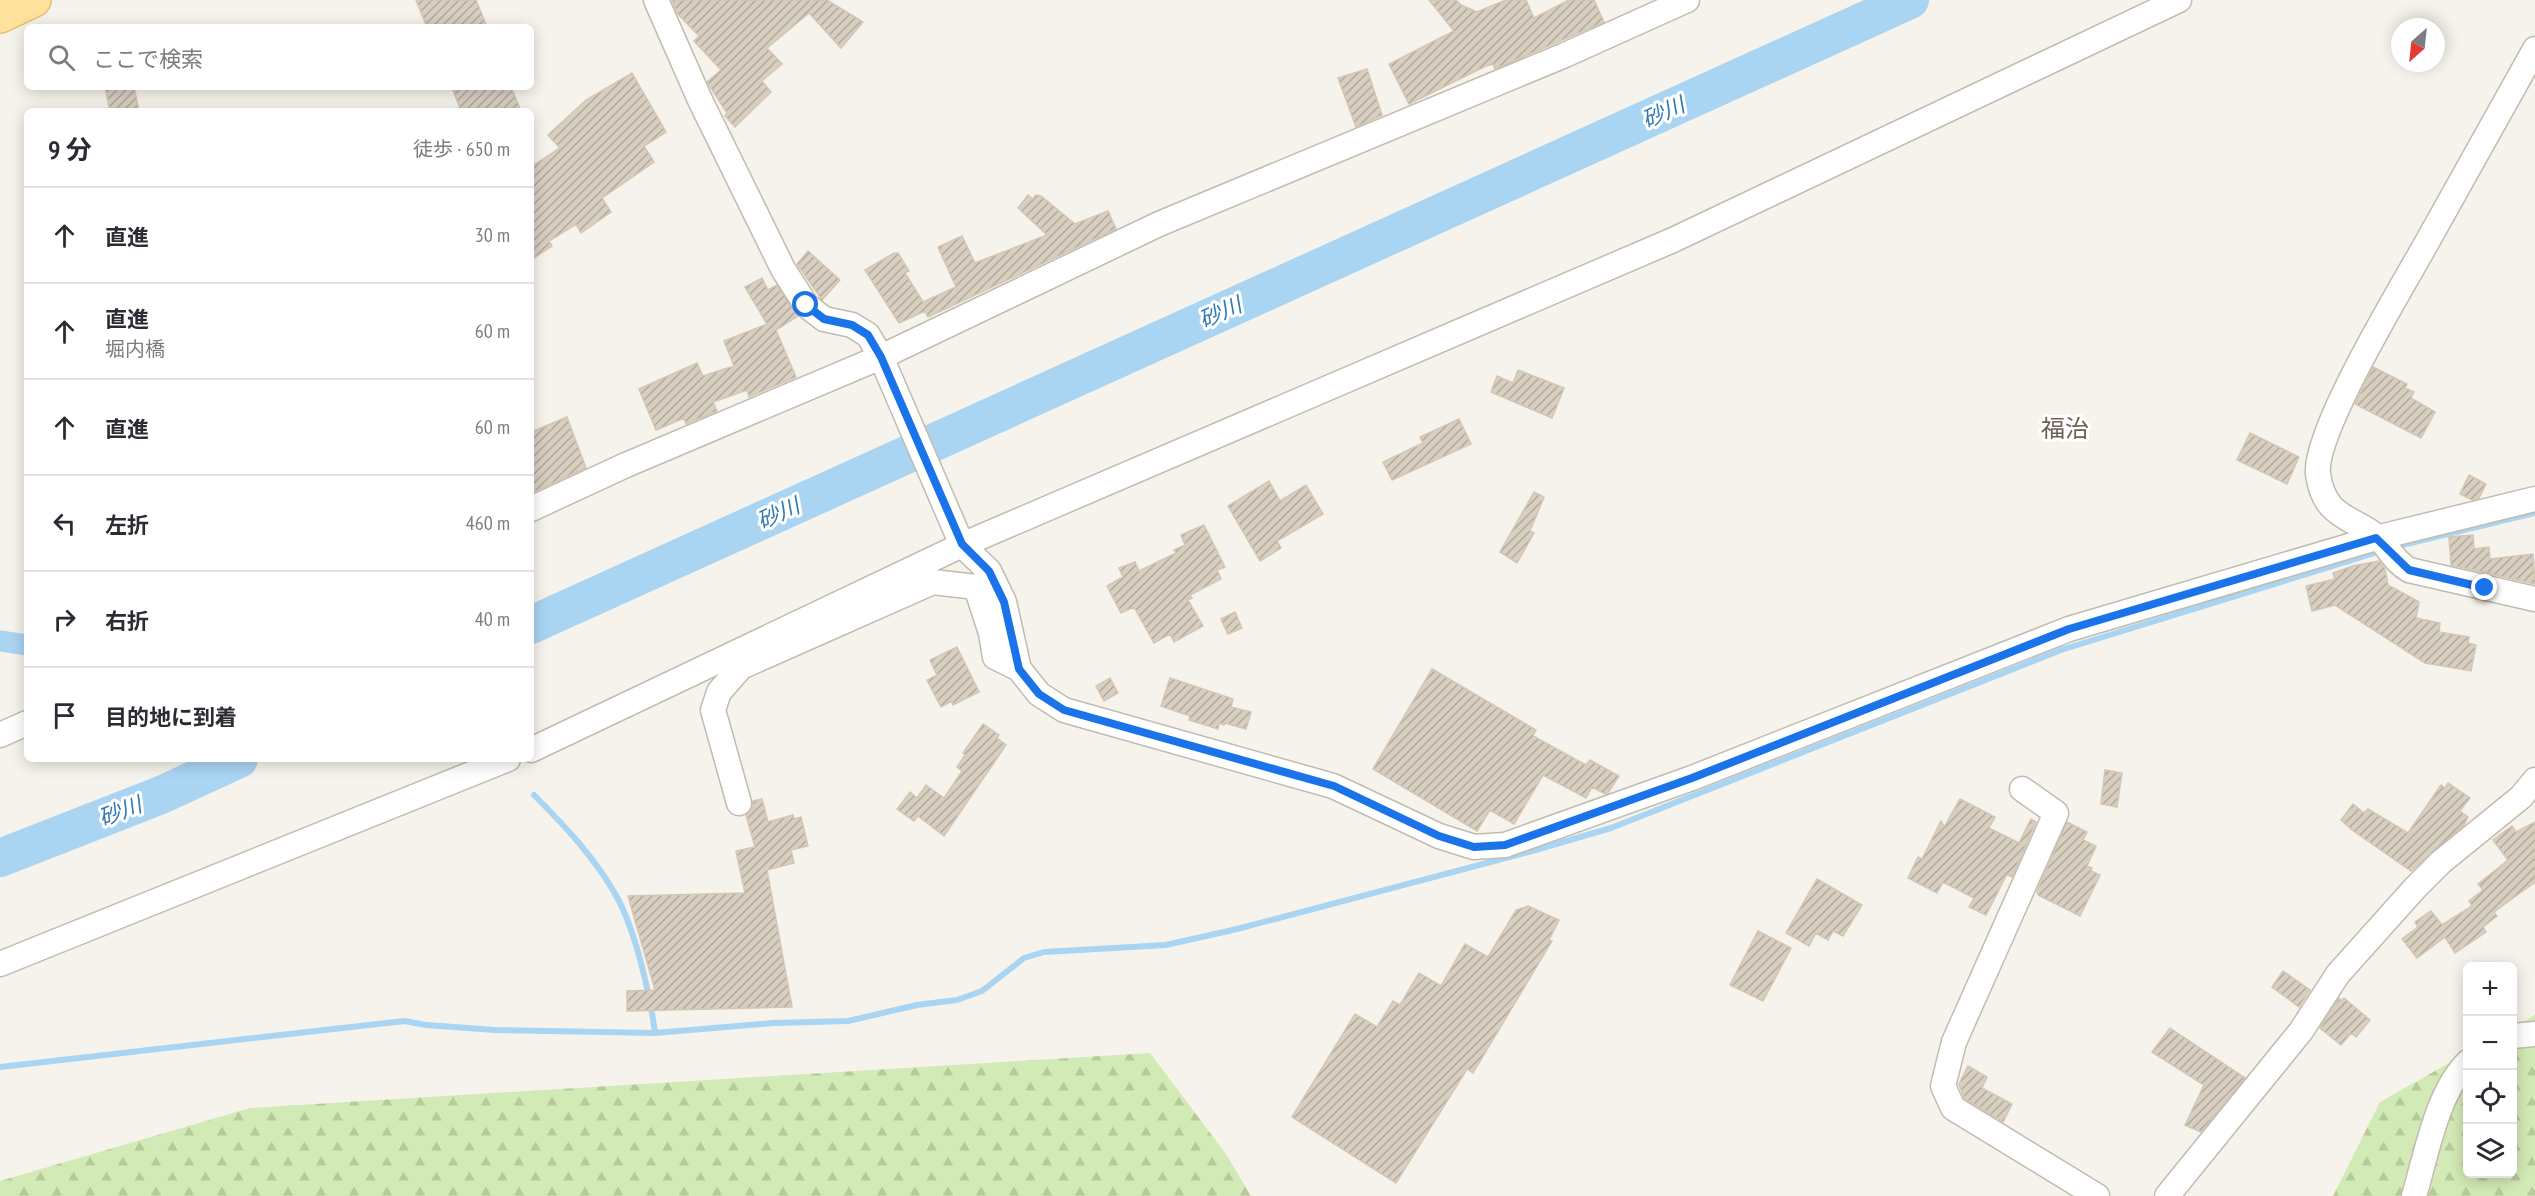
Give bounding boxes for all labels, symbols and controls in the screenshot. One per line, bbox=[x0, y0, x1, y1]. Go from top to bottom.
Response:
north arrow bbox=[2391, 18, 2445, 72]
search box bbox=[24, 24, 534, 90]
icon: search bbox=[45, 41, 78, 74]
text: ここで検索 bbox=[93, 45, 203, 73]
water label: 砂川 bbox=[1637, 89, 1691, 134]
text: 9 分 bbox=[48, 133, 92, 166]
text: 徒歩 · 650 m bbox=[413, 136, 510, 162]
icon: ahead bbox=[48, 219, 81, 252]
text: 30 m bbox=[475, 222, 510, 248]
text: 直進 bbox=[105, 223, 149, 251]
water label: 砂川 bbox=[1194, 289, 1248, 334]
route start bbox=[792, 291, 818, 317]
text: 直進 bbox=[105, 305, 149, 333]
icon: ahead bbox=[48, 315, 81, 348]
text: 60 m bbox=[475, 318, 510, 344]
text: 堀内橋 bbox=[105, 336, 165, 362]
icon: ahead bbox=[48, 411, 81, 444]
district label: 福治 bbox=[2041, 413, 2089, 444]
text: 60 m bbox=[475, 414, 510, 440]
text: 直進 bbox=[105, 415, 149, 443]
water label: 砂川 bbox=[752, 490, 806, 535]
icon: left bbox=[48, 507, 81, 540]
text: 460 m bbox=[466, 510, 510, 536]
text: 左折 bbox=[105, 511, 149, 539]
route end bbox=[2471, 574, 2497, 600]
icon: right bbox=[48, 603, 81, 636]
text: 40 m bbox=[475, 606, 510, 632]
text: 右折 bbox=[105, 607, 149, 635]
icon: arrive bbox=[48, 699, 81, 732]
text: 目的地に到着 bbox=[105, 703, 237, 731]
water label: 砂川 bbox=[94, 789, 147, 832]
map controls bbox=[2463, 962, 2517, 1178]
button: + bbox=[2463, 962, 2517, 1016]
button: − bbox=[2463, 1016, 2517, 1070]
button: locate bbox=[2463, 1070, 2517, 1124]
button: layers bbox=[2463, 1124, 2517, 1178]

